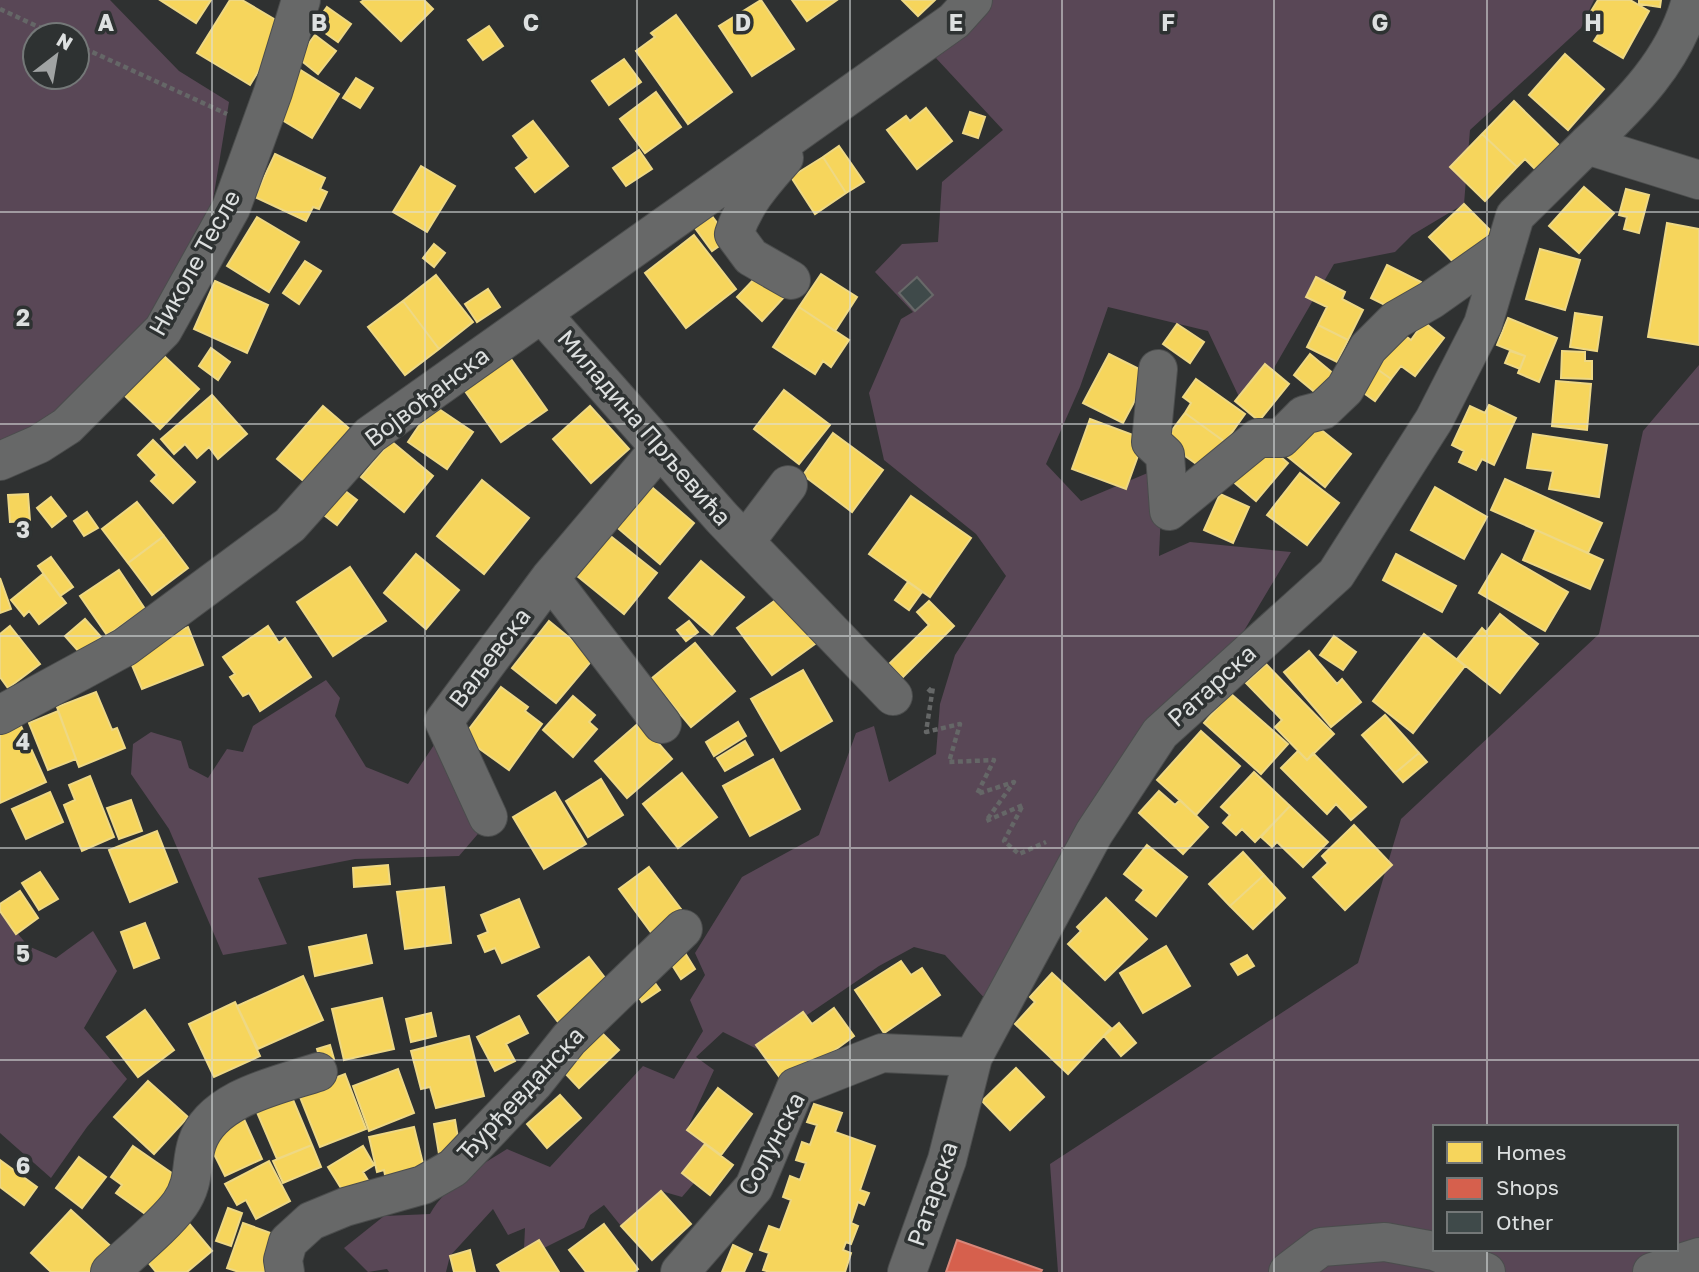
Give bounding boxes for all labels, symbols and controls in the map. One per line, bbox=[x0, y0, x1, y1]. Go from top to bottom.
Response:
text: A bbox=[98, 8, 115, 36]
text: B bbox=[311, 8, 327, 36]
text: C bbox=[523, 8, 539, 36]
text: D bbox=[735, 8, 751, 36]
text: E bbox=[949, 8, 963, 36]
text: F bbox=[1161, 8, 1175, 36]
text: G bbox=[1372, 8, 1388, 36]
text: H bbox=[1584, 8, 1602, 36]
north arrow bbox=[21, 21, 91, 91]
text: N bbox=[53, 27, 77, 55]
street label: Николе Тесле bbox=[142, 184, 246, 340]
text: 2 bbox=[16, 303, 30, 331]
street label: Миладина Прљевића bbox=[552, 323, 738, 531]
street label: Војвођанска bbox=[358, 340, 494, 452]
text: 3 bbox=[16, 515, 30, 543]
street label: Ваљевска bbox=[442, 601, 536, 713]
street label: Ратарска bbox=[1161, 638, 1261, 732]
text: 4 bbox=[16, 727, 30, 755]
text: 5 bbox=[16, 939, 30, 967]
street label: Ђурђевданска bbox=[450, 1020, 589, 1166]
street label: Солунска bbox=[731, 1087, 810, 1200]
legend bbox=[1433, 1125, 1678, 1251]
street label: Ратарска bbox=[900, 1137, 963, 1250]
text: Homes bbox=[1496, 1139, 1566, 1165]
text: 6 bbox=[16, 1151, 30, 1179]
text: Shops bbox=[1496, 1174, 1559, 1200]
text: Other bbox=[1496, 1209, 1553, 1235]

